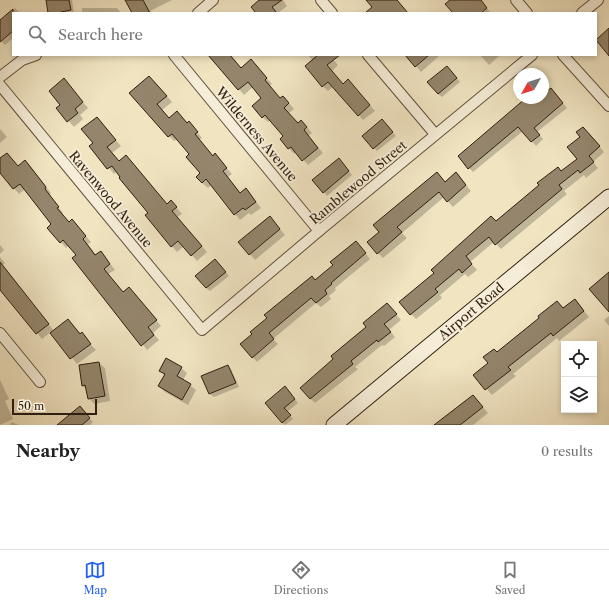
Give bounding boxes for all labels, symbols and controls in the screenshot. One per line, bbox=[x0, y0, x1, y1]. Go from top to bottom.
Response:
search box bbox=[12, 12, 597, 56]
icon: search bbox=[26, 23, 48, 45]
text: Search here bbox=[58, 25, 143, 44]
north arrow bbox=[513, 68, 549, 104]
street label: Wilderness Avenue bbox=[212, 83, 301, 185]
street label: Ramblewood Street bbox=[306, 136, 410, 227]
street label: Ravenwood Avenue bbox=[66, 147, 156, 251]
street label: Airport Road bbox=[434, 279, 507, 344]
map controls bbox=[561, 341, 597, 413]
button: locate bbox=[561, 341, 597, 377]
button: layers bbox=[561, 377, 597, 413]
scale bar bbox=[12, 397, 97, 416]
text: 50 m bbox=[18, 399, 44, 413]
text: Nearby bbox=[16, 441, 80, 461]
text: 0 results bbox=[541, 443, 593, 459]
tab: Map bbox=[83, 559, 107, 597]
tab: Directions bbox=[274, 559, 328, 597]
tab: Saved bbox=[495, 559, 526, 597]

